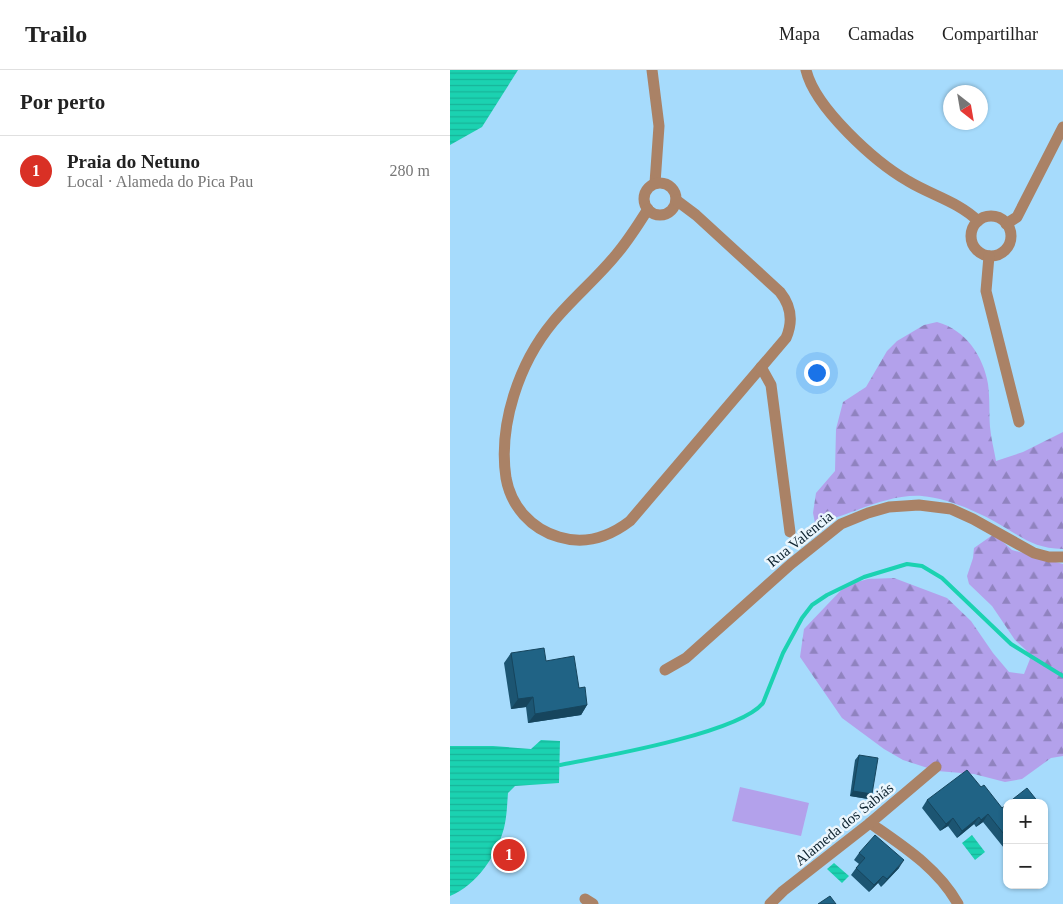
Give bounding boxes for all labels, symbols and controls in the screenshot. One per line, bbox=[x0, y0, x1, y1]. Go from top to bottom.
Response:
text: Trailo bbox=[25, 21, 87, 47]
text: Mapa bbox=[779, 24, 820, 44]
text: Camadas bbox=[848, 24, 914, 44]
text: Compartilhar bbox=[942, 24, 1038, 44]
north arrow bbox=[943, 85, 988, 130]
text: Por perto bbox=[20, 90, 105, 114]
text: Praia do Netuno bbox=[67, 151, 200, 172]
text: 1 bbox=[32, 162, 40, 179]
text: 280 m bbox=[390, 162, 430, 179]
text: Local · Alameda do Pica Pau bbox=[67, 173, 253, 190]
your location bbox=[804, 360, 830, 386]
street label: Rua Valencia bbox=[764, 508, 836, 570]
street label: Alameda dos Sabiás bbox=[792, 779, 896, 868]
map controls bbox=[1003, 799, 1048, 889]
button: + bbox=[1003, 799, 1048, 844]
pin: 1 bbox=[493, 836, 525, 874]
button: − bbox=[1003, 844, 1048, 889]

